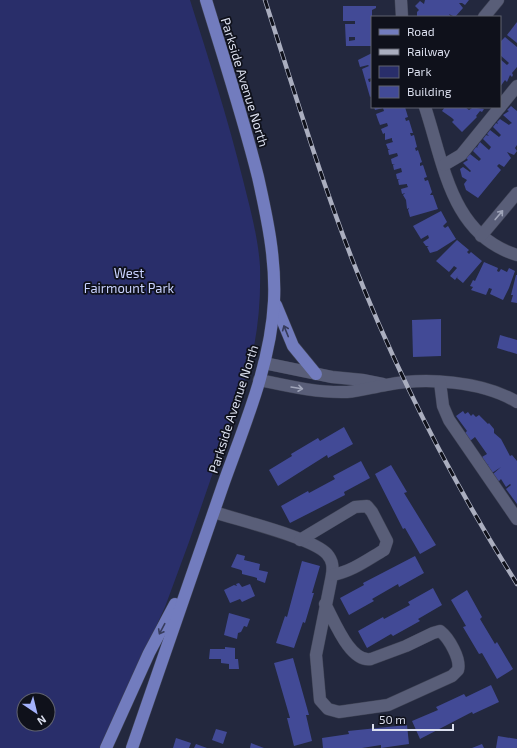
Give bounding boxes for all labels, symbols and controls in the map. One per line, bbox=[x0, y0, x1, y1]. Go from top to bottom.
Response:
street label: Parkside Avenue North bbox=[218, 16, 272, 148]
legend bbox=[371, 16, 501, 108]
text: Road bbox=[407, 24, 435, 38]
text: Railway bbox=[407, 44, 451, 58]
text: Park bbox=[407, 64, 432, 78]
text: Building bbox=[407, 84, 452, 98]
one-way arrow bbox=[494, 209, 503, 220]
park label: West Fairmount Park bbox=[84, 265, 175, 296]
one-way arrow bbox=[281, 326, 289, 338]
street label: Parkside Avenue North bbox=[205, 343, 261, 475]
one-way arrow bbox=[291, 384, 304, 392]
one-way arrow bbox=[158, 622, 165, 634]
north arrow bbox=[16, 692, 56, 732]
scale bar bbox=[373, 706, 453, 732]
text: 50 m bbox=[379, 712, 406, 726]
text: N bbox=[35, 713, 49, 728]

